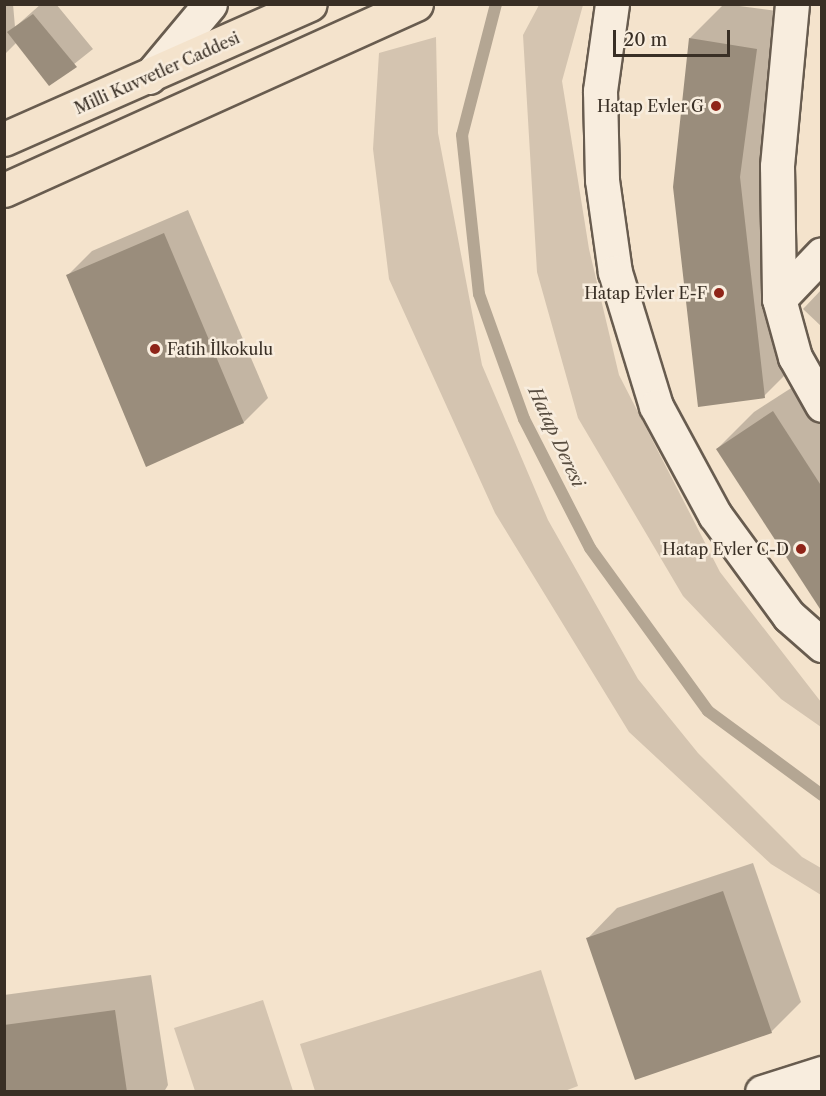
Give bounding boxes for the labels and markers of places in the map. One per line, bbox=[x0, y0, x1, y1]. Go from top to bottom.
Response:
place label: Hatap Evler G bbox=[597, 96, 704, 116]
marker: Hatap Evler G bbox=[709, 99, 723, 113]
place label: Hatap Evler E-F bbox=[584, 283, 707, 303]
marker: Hatap Evler E-F bbox=[712, 286, 726, 300]
place label: Fatih İlkokulu bbox=[167, 339, 273, 359]
marker: Fatih İlkokulu bbox=[148, 342, 162, 356]
place label: Hatap Evler C-D bbox=[662, 539, 789, 559]
marker: Hatap Evler C-D bbox=[794, 542, 808, 556]

